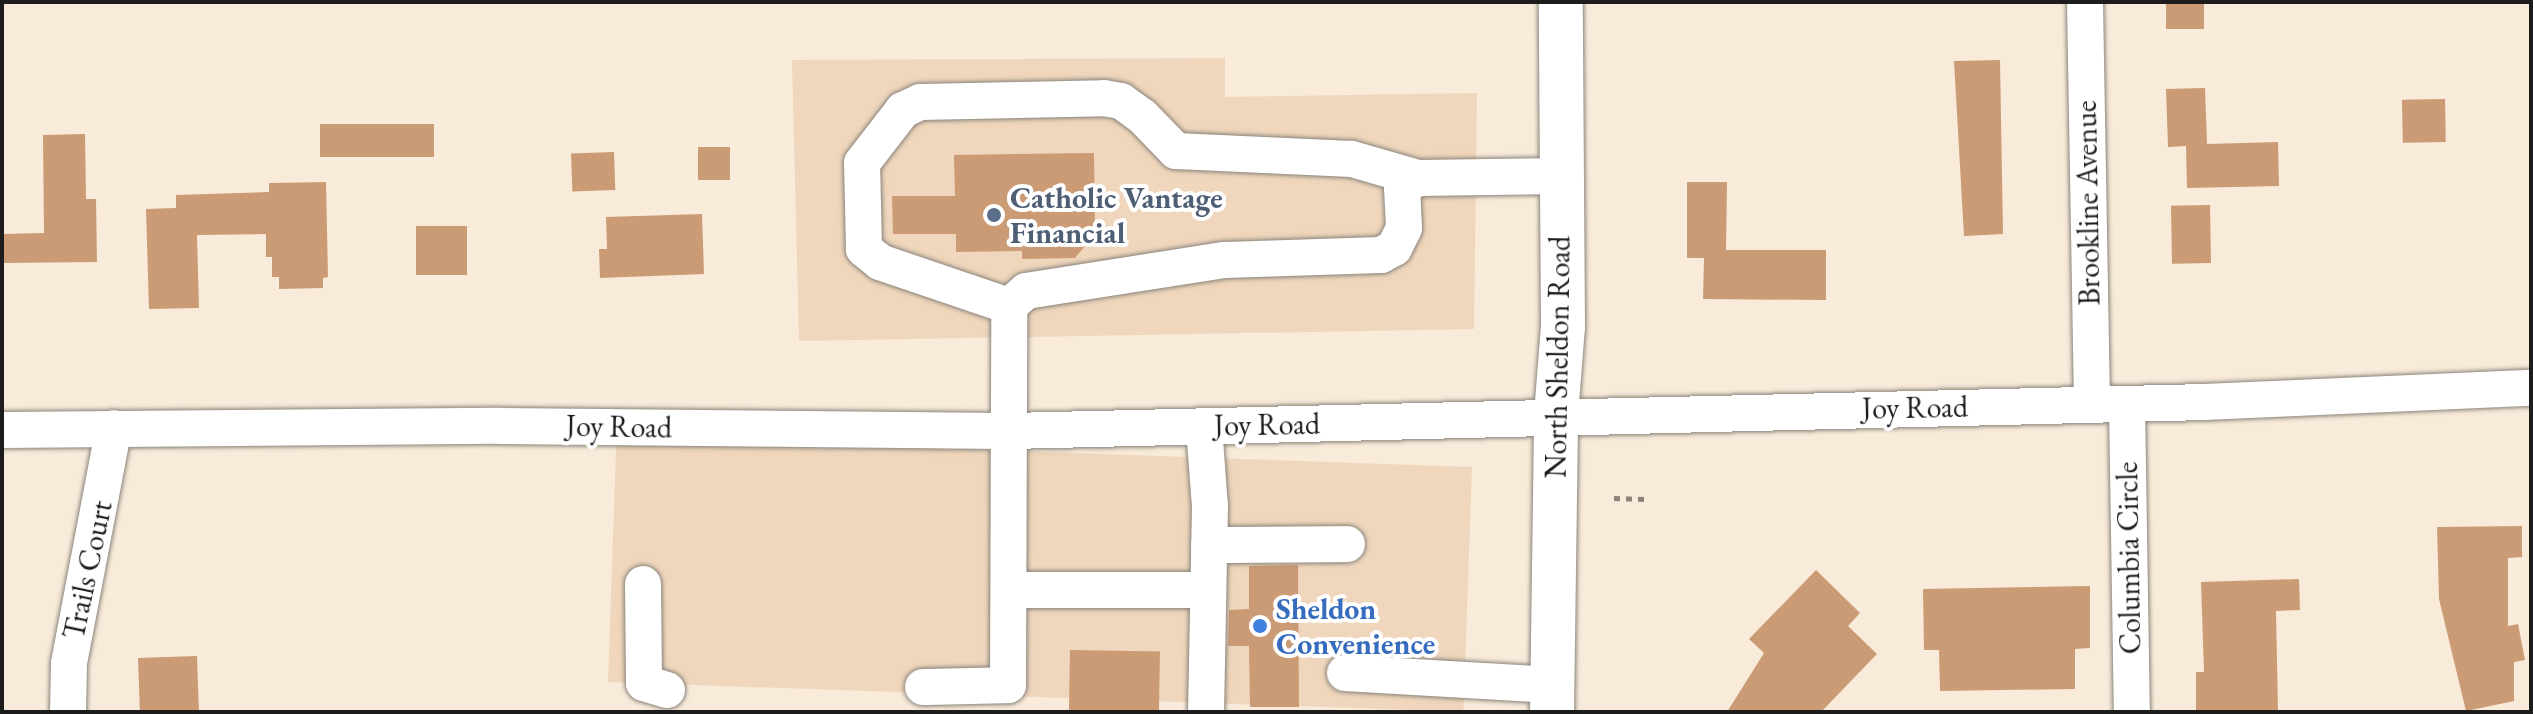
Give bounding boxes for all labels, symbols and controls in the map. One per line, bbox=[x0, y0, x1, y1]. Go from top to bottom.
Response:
street label: Brookline Avenue bbox=[2068, 100, 2108, 306]
place label: Catholic Vantage Financial bbox=[1010, 180, 1223, 250]
marker: Catholic Vantage Financial bbox=[985, 206, 1003, 224]
street label: North Sheldon Road bbox=[1538, 235, 1578, 479]
street label: Joy Road bbox=[1862, 389, 1968, 427]
street label: Joy Road bbox=[1214, 406, 1320, 444]
street label: Joy Road bbox=[566, 408, 672, 446]
street label: Columbia Circle bbox=[2109, 461, 2149, 655]
street label: Trails Court bbox=[56, 497, 120, 643]
place label: Sheldon Convenience bbox=[1276, 591, 1435, 662]
marker: Sheldon Convenience bbox=[1251, 617, 1269, 635]

